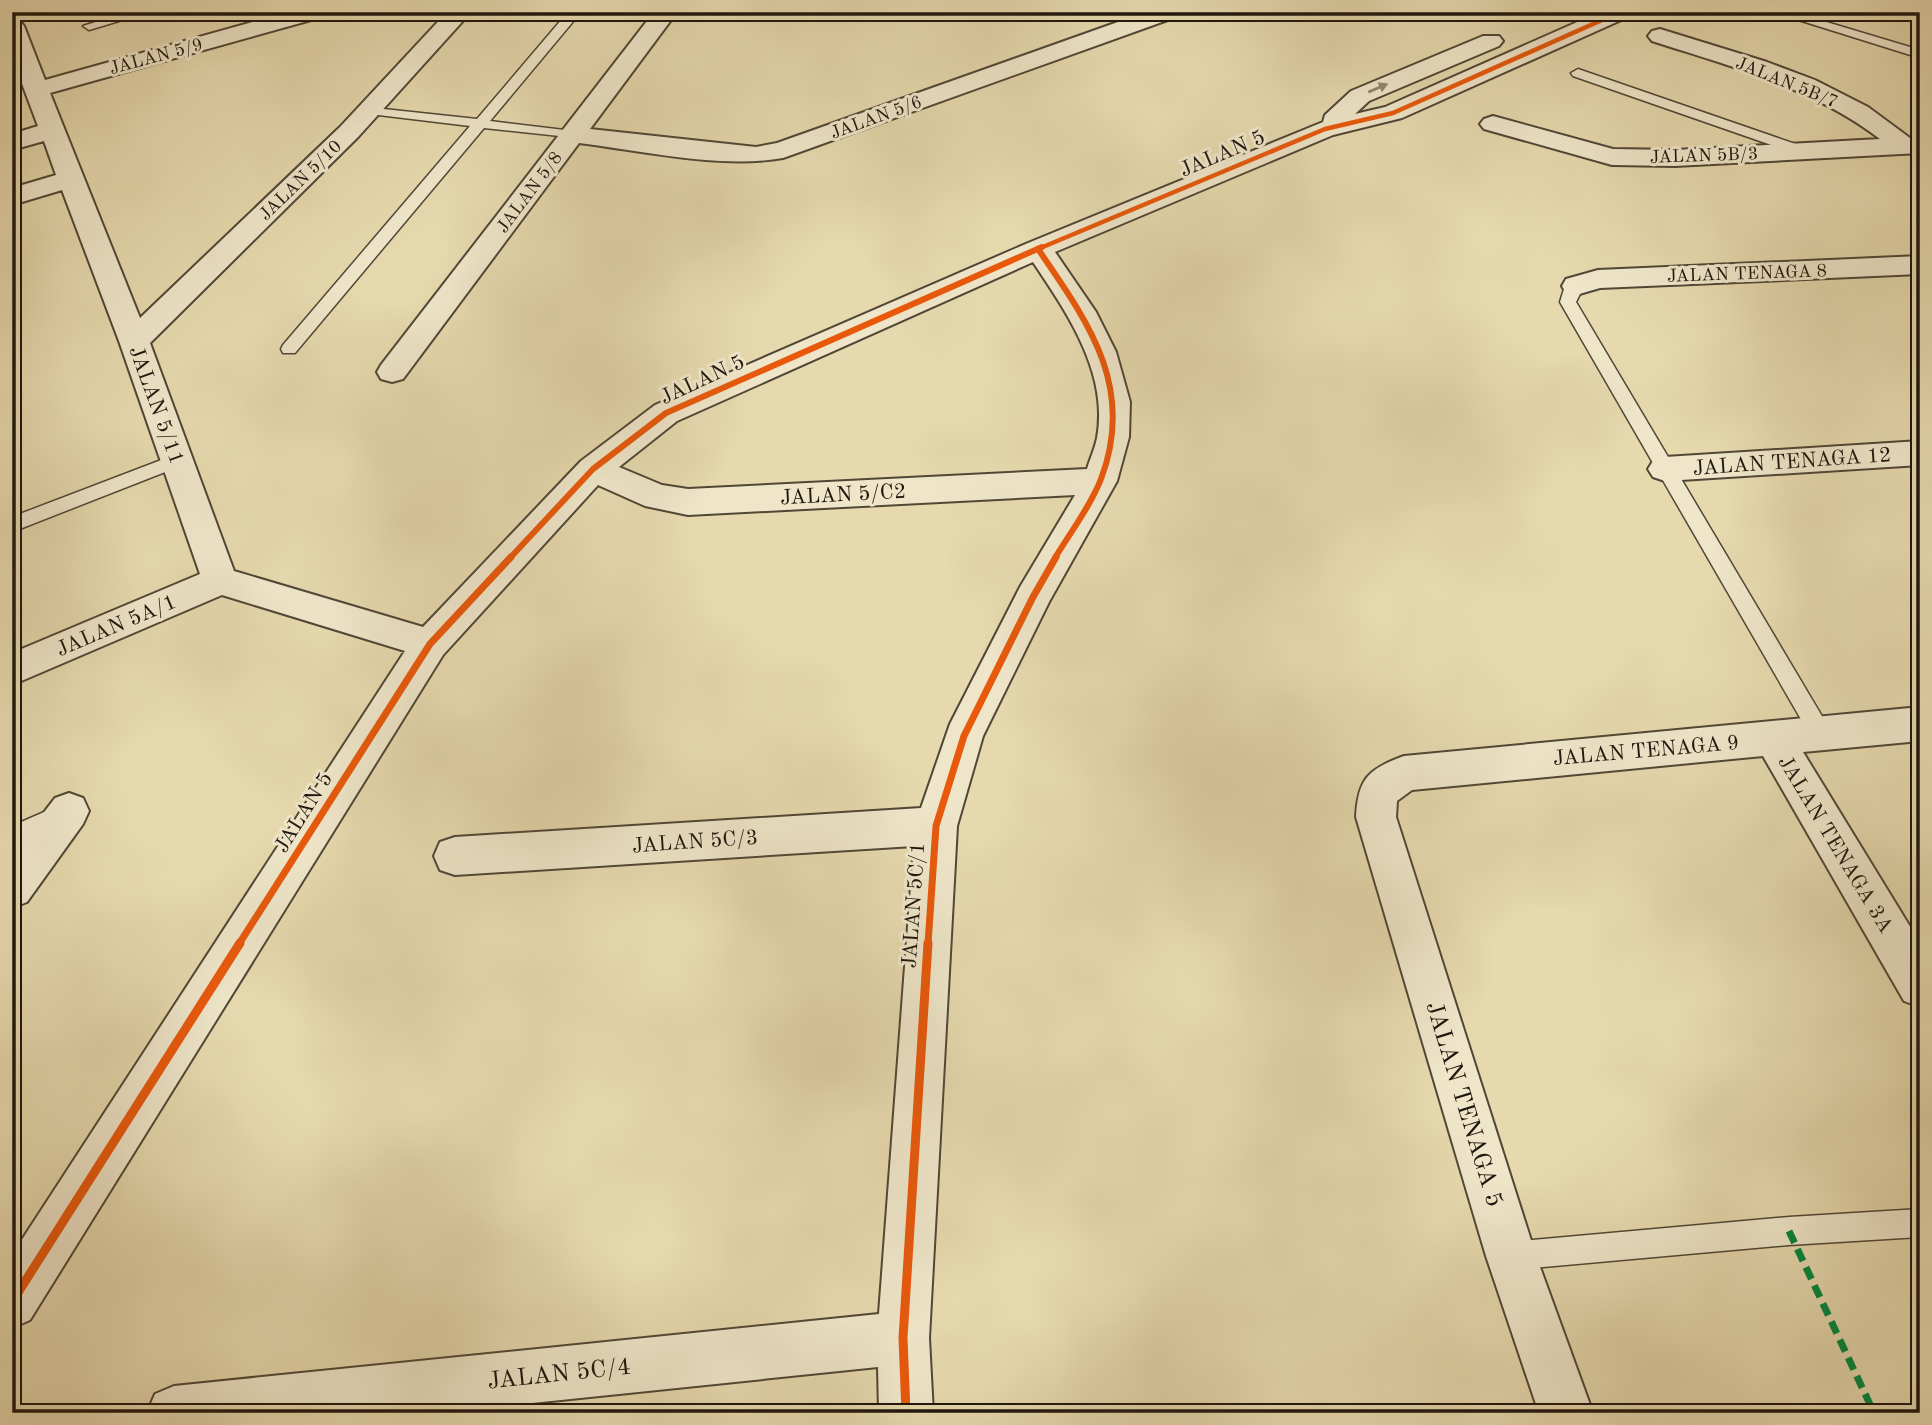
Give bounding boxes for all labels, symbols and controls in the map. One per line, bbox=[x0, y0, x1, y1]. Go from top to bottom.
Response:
street label: JALAN 5/9 bbox=[108, 36, 205, 78]
street label: JALAN 5B/7 bbox=[1733, 54, 1840, 112]
one-way arrow bbox=[1368, 82, 1389, 93]
street label: JALAN 5/6 bbox=[828, 93, 925, 143]
street label: JALAN 5 bbox=[1177, 127, 1268, 182]
street label: JALAN 5/10 bbox=[256, 137, 345, 224]
street label: JALAN 5B/3 bbox=[1650, 145, 1759, 167]
street label: JALAN 5/8 bbox=[494, 149, 566, 236]
street label: JALAN TENAGA 8 bbox=[1667, 262, 1827, 286]
street label: JALAN 5/11 bbox=[124, 344, 187, 467]
street label: JALAN 5 bbox=[657, 352, 748, 409]
street label: JALAN TENAGA 12 bbox=[1692, 445, 1892, 480]
street label: JALAN 5/C2 bbox=[780, 482, 907, 509]
street label: JALAN 5A/1 bbox=[54, 592, 180, 661]
street label: JALAN TENAGA 9 bbox=[1552, 733, 1740, 770]
street label: JALAN TENAGA 3A bbox=[1773, 752, 1896, 937]
street label: JALAN 5 bbox=[271, 769, 337, 857]
street label: JALAN 5C/3 bbox=[631, 828, 759, 857]
street label: JALAN 5C/1 bbox=[900, 841, 929, 969]
street label: JALAN TENAGA 5 bbox=[1420, 999, 1506, 1210]
street label: JALAN 5C/4 bbox=[486, 1356, 632, 1394]

